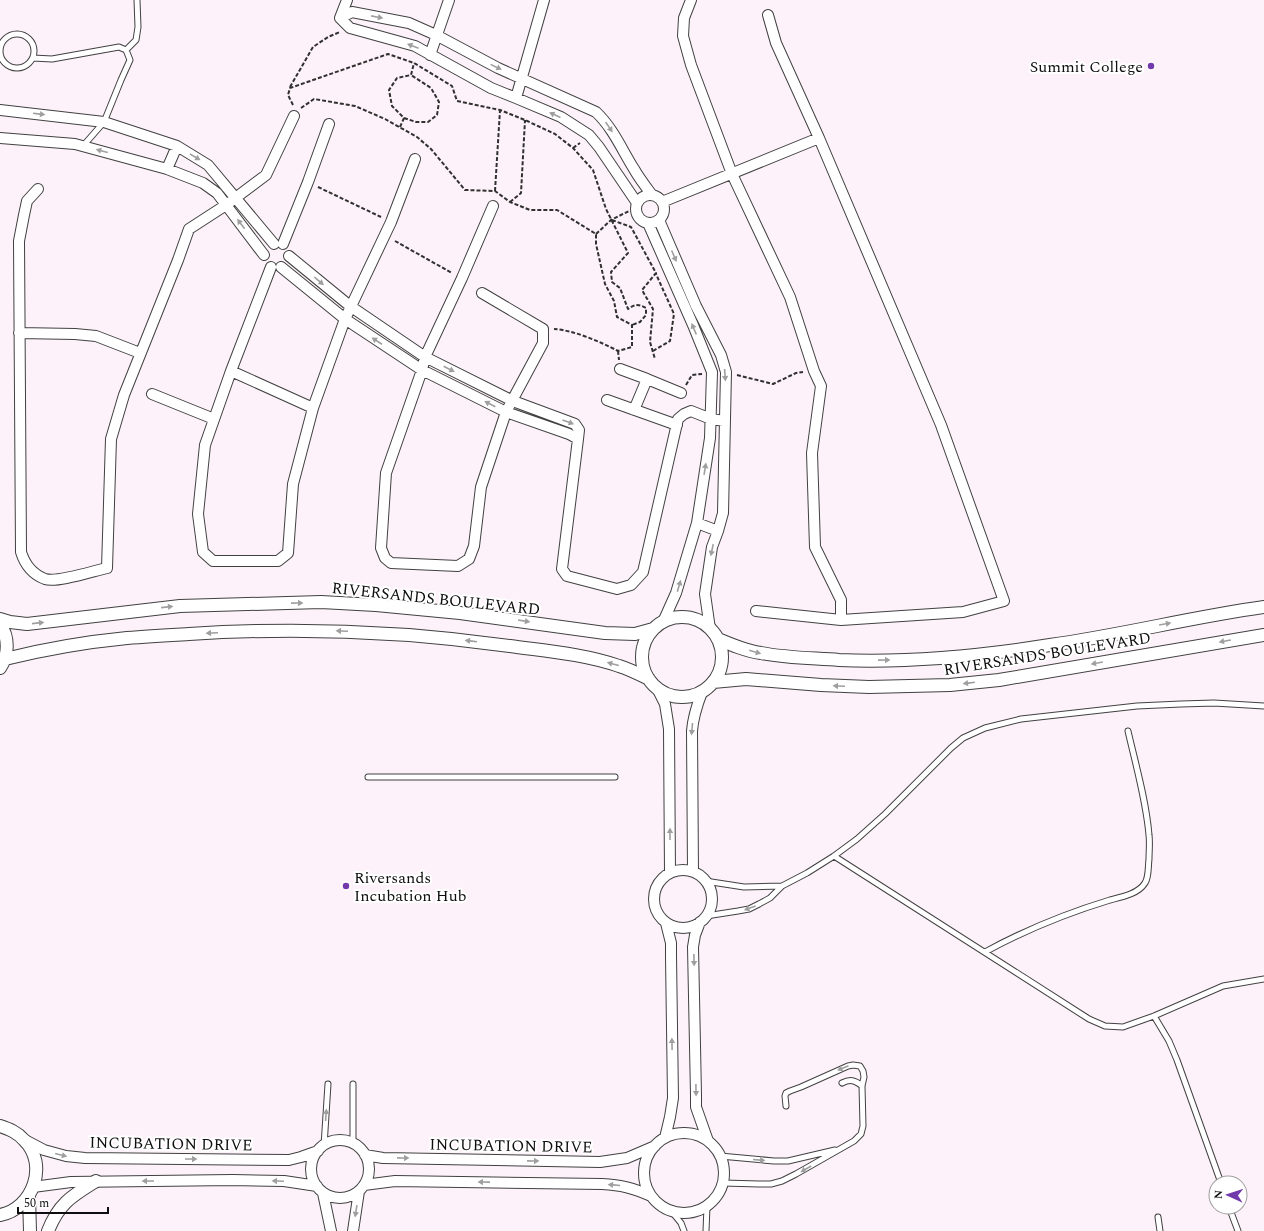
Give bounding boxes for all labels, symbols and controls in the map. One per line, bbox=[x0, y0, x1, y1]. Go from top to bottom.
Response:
one-way arrow bbox=[371, 14, 383, 20]
one-way arrow bbox=[407, 43, 419, 49]
place label: Summit College bbox=[1030, 55, 1143, 79]
marker: Summit College bbox=[1146, 61, 1156, 71]
one-way arrow bbox=[490, 64, 502, 70]
one-way arrow bbox=[33, 111, 45, 118]
one-way arrow bbox=[550, 112, 561, 118]
one-way arrow bbox=[606, 122, 613, 133]
one-way arrow bbox=[95, 148, 107, 154]
one-way arrow bbox=[189, 154, 201, 161]
one-way arrow bbox=[237, 219, 245, 229]
one-way arrow bbox=[672, 250, 678, 262]
one-way arrow bbox=[313, 276, 324, 285]
one-way arrow bbox=[691, 322, 697, 334]
one-way arrow bbox=[372, 337, 382, 345]
one-way arrow bbox=[443, 366, 455, 373]
one-way arrow bbox=[722, 369, 728, 381]
one-way arrow bbox=[485, 401, 496, 408]
one-way arrow bbox=[562, 419, 574, 425]
one-way arrow bbox=[703, 463, 709, 475]
one-way arrow bbox=[709, 544, 715, 556]
street label: RIVERSANDS BOULEVARD bbox=[330, 576, 541, 622]
one-way arrow bbox=[676, 580, 682, 592]
one-way arrow bbox=[291, 599, 303, 606]
one-way arrow bbox=[161, 604, 174, 610]
one-way arrow bbox=[518, 618, 530, 624]
one-way arrow bbox=[32, 620, 44, 626]
one-way arrow bbox=[1159, 621, 1172, 627]
street label: RIVERSANDS BOULEVARD bbox=[942, 626, 1153, 682]
one-way arrow bbox=[335, 628, 348, 634]
one-way arrow bbox=[206, 629, 218, 636]
one-way arrow bbox=[465, 638, 477, 644]
one-way arrow bbox=[1219, 638, 1232, 644]
one-way arrow bbox=[749, 649, 761, 655]
one-way arrow bbox=[878, 657, 891, 663]
one-way arrow bbox=[1091, 660, 1103, 666]
one-way arrow bbox=[607, 661, 619, 667]
one-way arrow bbox=[963, 680, 975, 686]
one-way arrow bbox=[832, 683, 845, 689]
one-way arrow bbox=[689, 723, 696, 735]
one-way arrow bbox=[667, 827, 673, 840]
place label: Riversands Incubation Hub bbox=[354, 866, 467, 908]
marker: Riversands Incubation Hub bbox=[341, 881, 351, 891]
one-way arrow bbox=[743, 905, 755, 911]
one-way arrow bbox=[690, 954, 697, 966]
one-way arrow bbox=[669, 1037, 675, 1050]
one-way arrow bbox=[837, 1066, 849, 1072]
one-way arrow bbox=[692, 1084, 699, 1096]
one-way arrow bbox=[322, 1109, 329, 1121]
street label: INCUBATION DRIVE bbox=[89, 1131, 253, 1157]
street label: INCUBATION DRIVE bbox=[429, 1133, 593, 1159]
one-way arrow bbox=[55, 1152, 67, 1158]
one-way arrow bbox=[397, 1155, 410, 1161]
one-way arrow bbox=[185, 1156, 198, 1162]
one-way arrow bbox=[753, 1156, 765, 1163]
one-way arrow bbox=[527, 1158, 540, 1164]
one-way arrow bbox=[800, 1165, 812, 1172]
north arrow bbox=[1208, 1175, 1248, 1215]
one-way arrow bbox=[141, 1178, 154, 1184]
one-way arrow bbox=[271, 1178, 284, 1184]
one-way arrow bbox=[477, 1179, 490, 1185]
one-way arrow bbox=[608, 1182, 620, 1188]
scale bar bbox=[18, 1189, 108, 1215]
text: N bbox=[1210, 1190, 1227, 1199]
text: 50 m bbox=[24, 1194, 49, 1213]
one-way arrow bbox=[353, 1205, 359, 1217]

